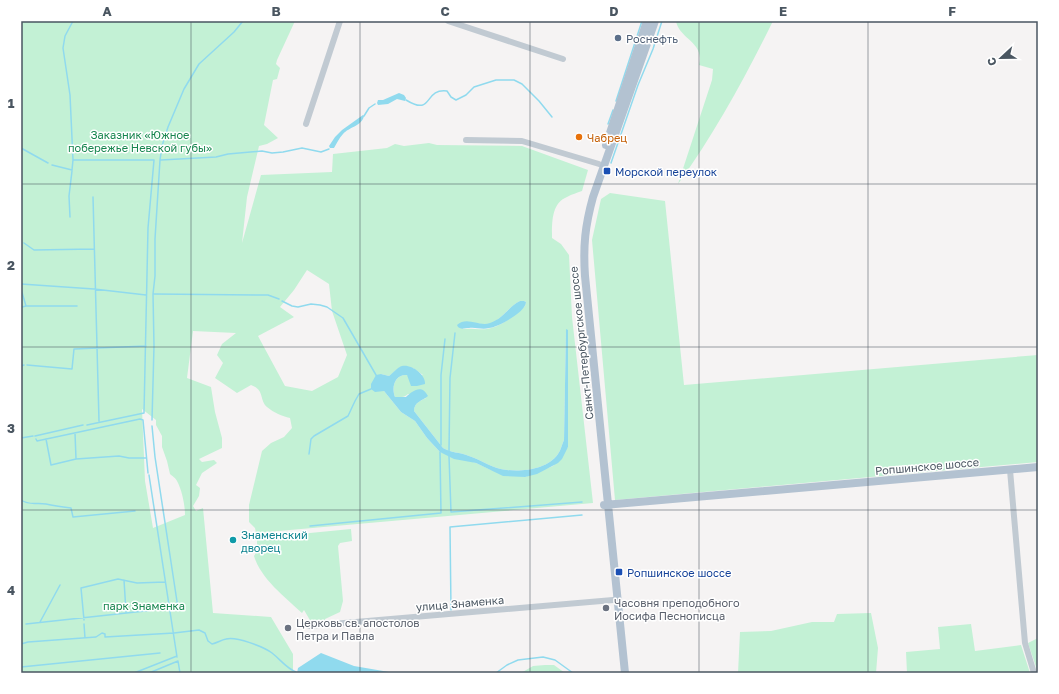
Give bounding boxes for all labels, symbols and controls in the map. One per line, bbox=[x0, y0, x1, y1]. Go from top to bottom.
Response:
text: A bbox=[102, 3, 112, 19]
text: B bbox=[271, 3, 281, 19]
text: C bbox=[440, 3, 450, 19]
text: D bbox=[609, 3, 619, 19]
text: E bbox=[779, 3, 787, 19]
text: F bbox=[948, 3, 956, 19]
place label: Роснефть bbox=[626, 32, 678, 45]
marker: Роснефть bbox=[613, 33, 623, 43]
north arrow bbox=[981, 38, 1021, 78]
text: С bbox=[984, 56, 999, 68]
text: 1 bbox=[8, 95, 15, 111]
park label: Заказник «Южное побережье Невской губы» bbox=[68, 128, 212, 154]
place label: Чабрец bbox=[587, 131, 627, 144]
marker: Чабрец bbox=[574, 132, 584, 142]
place label: Морской переулок bbox=[615, 165, 718, 178]
marker: Морской переулок bbox=[602, 166, 612, 176]
text: 2 bbox=[7, 257, 15, 273]
street label: Санкт-Петербургское шоссе bbox=[566, 266, 596, 420]
text: 3 bbox=[7, 420, 15, 436]
street label: Ропшинское шоссе bbox=[874, 455, 980, 477]
place label: Знаменский дворец bbox=[241, 528, 308, 554]
marker: Знаменский дворец bbox=[228, 535, 238, 545]
place label: Ропшинское шоссе bbox=[627, 566, 731, 579]
marker: Ропшинское шоссе bbox=[614, 567, 624, 577]
text: 4 bbox=[7, 582, 15, 598]
street label: улица Знаменка bbox=[415, 593, 505, 613]
place label: Часовня преподобного Иосифа Песнописца bbox=[614, 596, 740, 622]
park label: парк Знаменка bbox=[103, 599, 185, 612]
marker: Часовня преподобного Иосифа Песнописца bbox=[601, 603, 611, 613]
place label: Церковь св. апостолов Петра и Павла bbox=[296, 616, 419, 642]
marker: Церковь св. апостолов Петра и Павла bbox=[283, 623, 293, 633]

